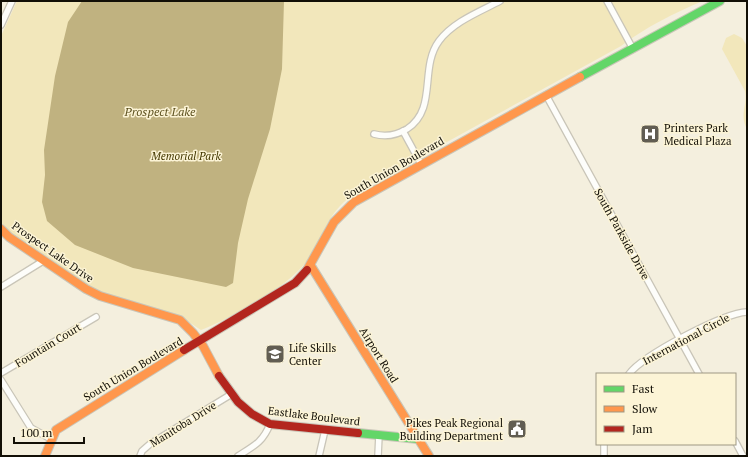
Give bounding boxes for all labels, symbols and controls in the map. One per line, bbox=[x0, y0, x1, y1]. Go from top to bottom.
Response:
water label: Prospect Lake bbox=[124, 104, 196, 119]
place label: Printers Park Medical Plaza bbox=[664, 121, 732, 148]
hospital icon: Printers Park Medical Plaza bbox=[639, 123, 661, 145]
street label: South Union Boulevard bbox=[341, 134, 447, 202]
park label: Memorial Park bbox=[150, 149, 221, 163]
street label: South Parkside Drive bbox=[591, 186, 653, 282]
street label: Prospect Lake Drive bbox=[9, 218, 97, 286]
street label: International Circle bbox=[640, 310, 732, 368]
street label: Fountain Court bbox=[12, 320, 84, 370]
street label: Airport Road bbox=[356, 325, 402, 385]
street label: South Union Boulevard bbox=[81, 334, 185, 404]
place label: Life Skills Center bbox=[289, 341, 337, 368]
school or university icon: Life Skills Center bbox=[264, 343, 286, 365]
legend bbox=[596, 373, 736, 445]
text: Fast bbox=[632, 381, 655, 396]
street label: Manitoba Drive bbox=[147, 398, 219, 450]
text: Slow bbox=[632, 401, 658, 416]
street label: Eastlake Boulevard bbox=[267, 403, 361, 429]
place label: Pikes Peak Regional Building Department bbox=[400, 416, 503, 443]
public building icon: Pikes Peak Regional Building Department bbox=[506, 418, 528, 440]
scale bar bbox=[14, 419, 84, 445]
text: Jam bbox=[632, 421, 653, 436]
text: 100 m bbox=[20, 425, 53, 440]

